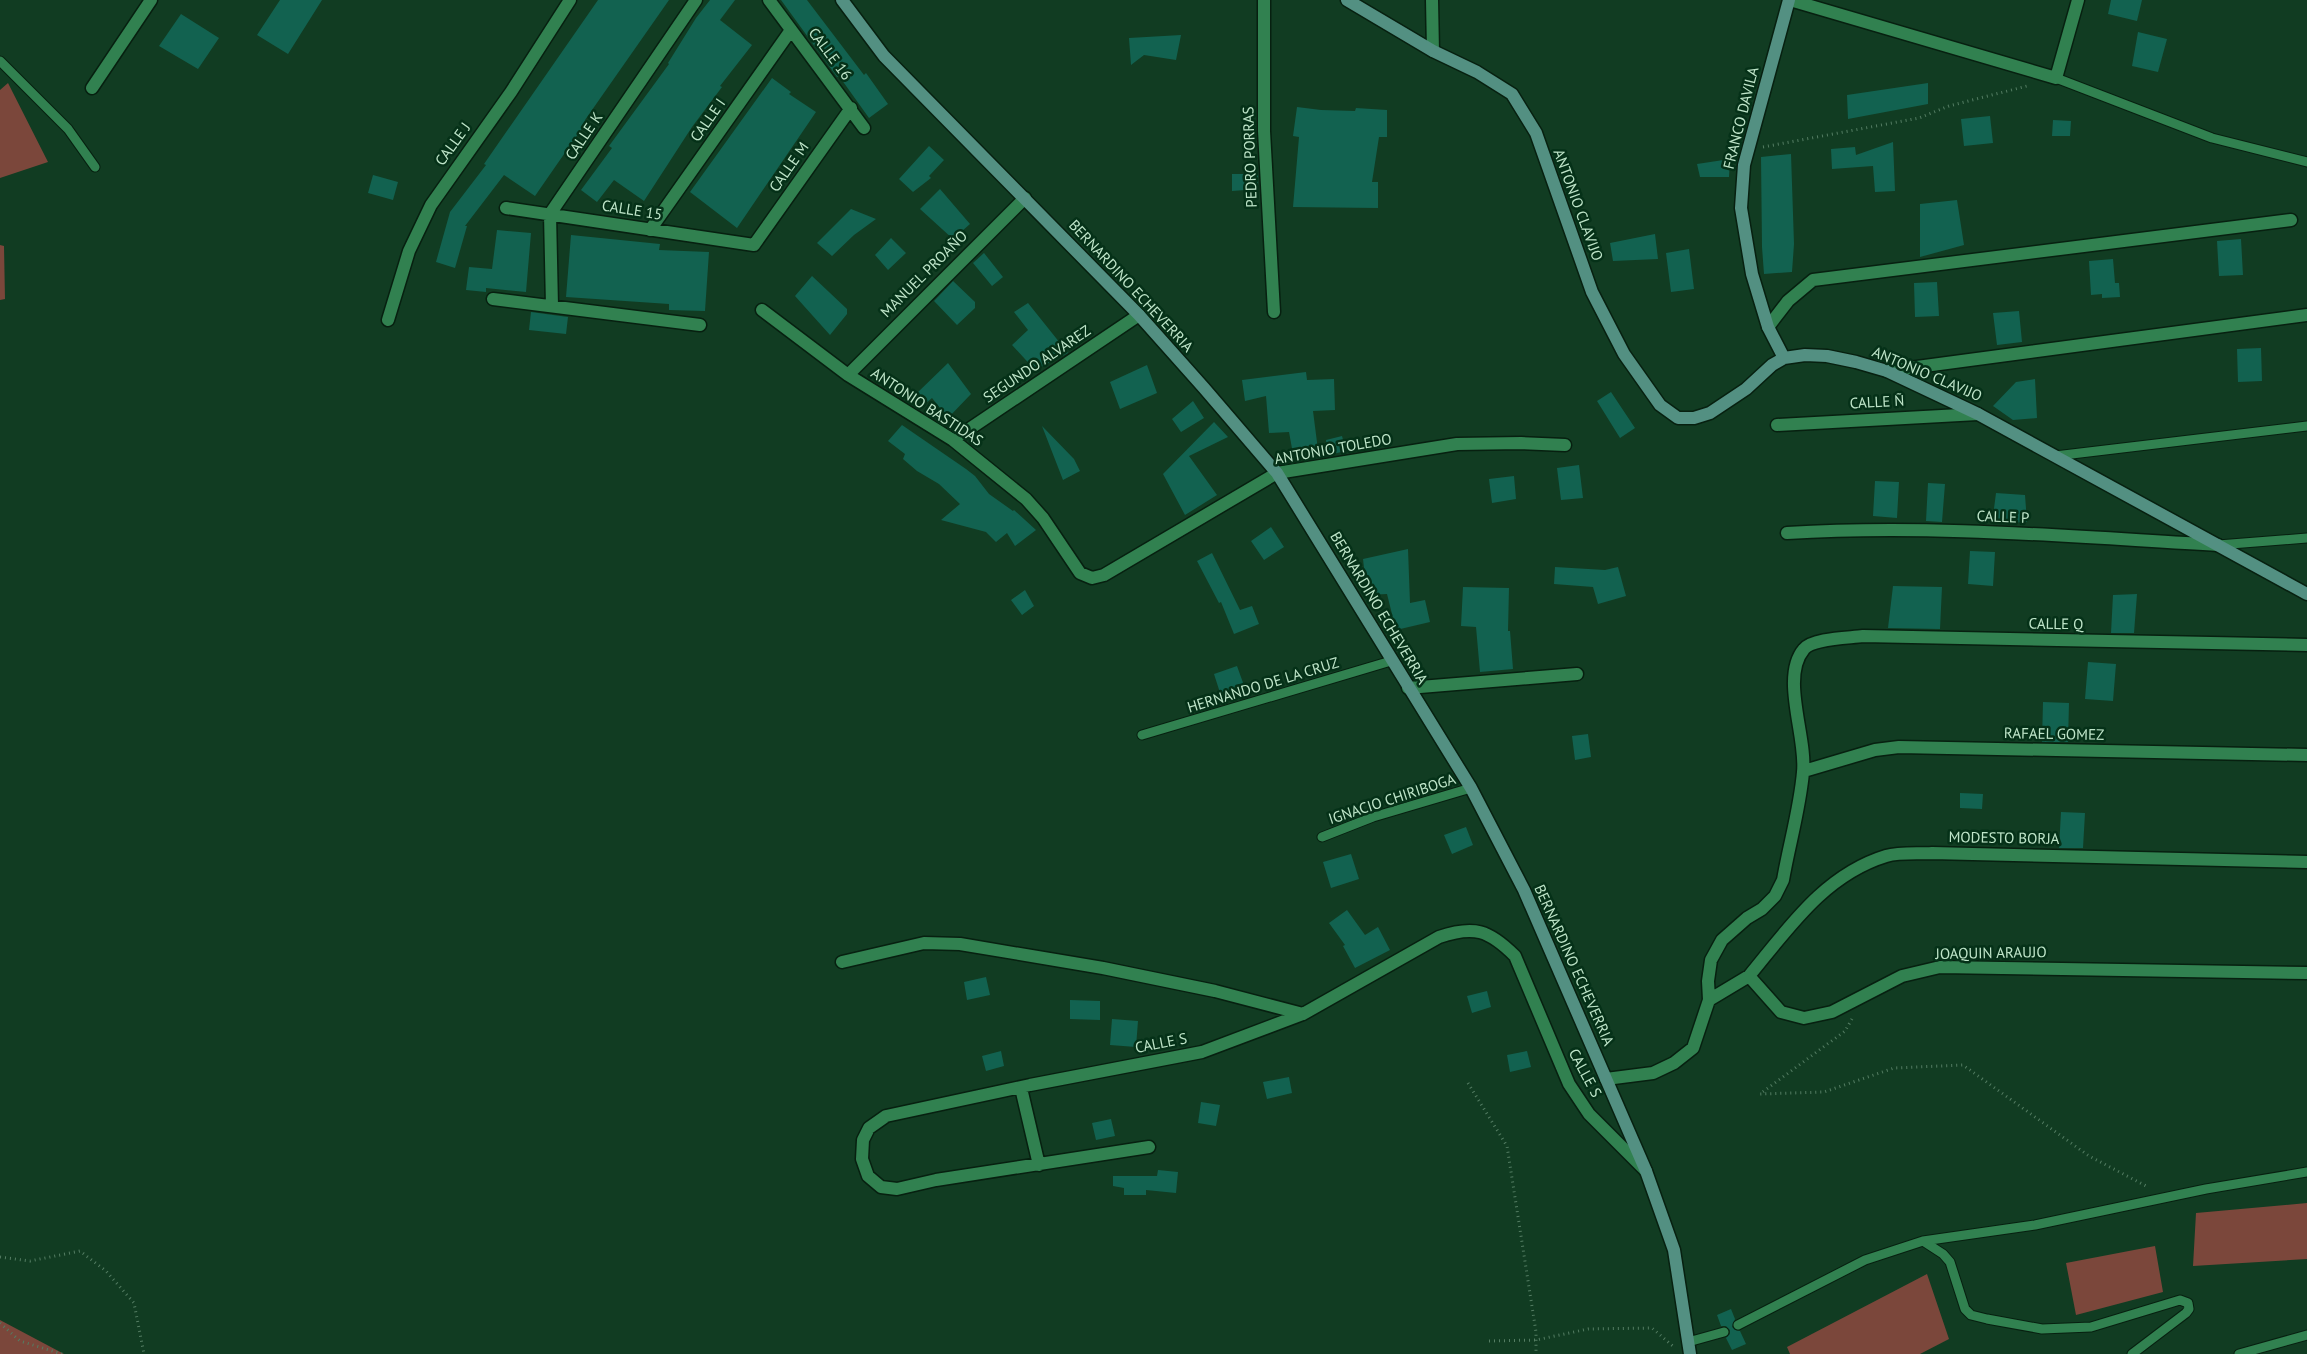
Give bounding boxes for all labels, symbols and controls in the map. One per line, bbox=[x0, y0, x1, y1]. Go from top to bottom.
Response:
street label: CALLE 16 bbox=[805, 24, 856, 84]
street label: FRANCO DAVILA bbox=[1719, 65, 1762, 171]
street label: CALLE I bbox=[686, 94, 729, 145]
street label: PEDRO PORRAS bbox=[1238, 106, 1261, 208]
street label: CALLE K bbox=[561, 108, 606, 163]
street label: CALLE J bbox=[431, 118, 475, 169]
street label: CALLE M bbox=[765, 138, 813, 195]
street label: ANTONIO CLAVIJO bbox=[1549, 146, 1607, 263]
street label: CALLE 15 bbox=[601, 195, 664, 224]
street label: BERNARDINO ECHEVERRIA bbox=[1065, 215, 1198, 356]
street label: MANUEL PROAÑO bbox=[876, 226, 971, 321]
street label: SEGUNDO ALVAREZ bbox=[979, 321, 1094, 407]
street label: ANTONIO CLAVIJO bbox=[1869, 342, 1985, 405]
street label: ANTONIO BASTIDAS bbox=[868, 363, 987, 450]
street label: CALLE Ñ bbox=[1849, 391, 1905, 412]
street label: ANTONIO TOLEDO bbox=[1273, 429, 1393, 468]
street label: CALLE P bbox=[1976, 506, 2030, 527]
street label: BERNARDINO ECHEVERRIA bbox=[1326, 528, 1433, 688]
street label: CALLE Q bbox=[2028, 614, 2084, 633]
street label: HERNANDO DE LA CRUZ bbox=[1185, 652, 1341, 717]
street label: RAFAEL GOMEZ bbox=[2004, 723, 2104, 744]
street label: IGNACIO CHIRIBOGA bbox=[1326, 769, 1458, 828]
street label: MODESTO BORJA bbox=[1948, 827, 2060, 848]
street label: BERNARDINO ECHEVERRIA bbox=[1530, 881, 1619, 1048]
street label: JOAQUIN ARAUJO bbox=[1934, 942, 2047, 963]
street label: CALLE S bbox=[1133, 1028, 1188, 1057]
street label: CALLE S bbox=[1565, 1045, 1606, 1100]

